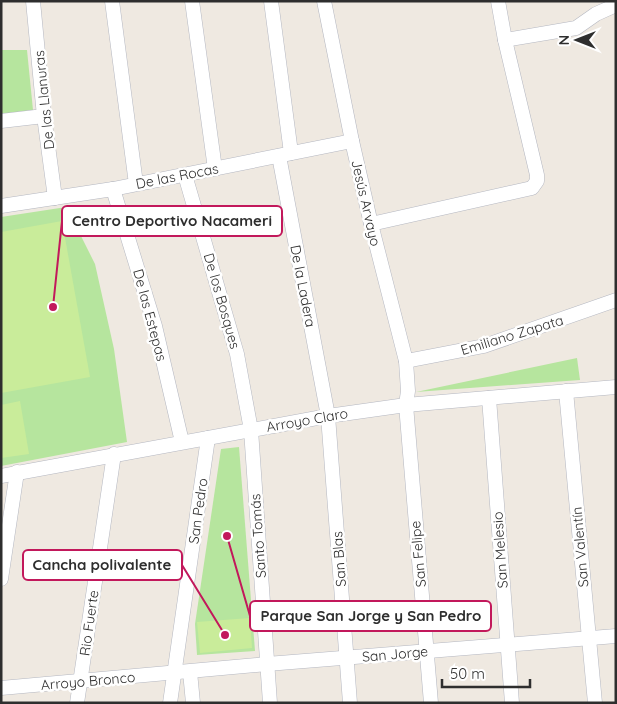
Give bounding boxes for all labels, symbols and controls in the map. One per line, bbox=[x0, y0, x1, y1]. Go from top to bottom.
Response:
north arrow bbox=[552, 15, 602, 65]
text: N bbox=[555, 35, 573, 45]
street label: De las Llanuras bbox=[30, 50, 58, 150]
street label: Jesús Arvayo bbox=[347, 158, 385, 248]
street label: De las Rocas bbox=[134, 159, 220, 193]
callout: Centro Deportivo Nacameri bbox=[62, 206, 282, 236]
text: Centro Deportivo Nacameri bbox=[72, 211, 272, 230]
street label: De la Ladera bbox=[286, 243, 320, 329]
street label: De los Bosques bbox=[200, 251, 244, 351]
street label: De las Estepas bbox=[129, 267, 171, 363]
street label: Emiliano Zapata bbox=[458, 311, 566, 359]
street label: Arroyo Claro bbox=[265, 404, 349, 436]
street label: San Pedro bbox=[184, 477, 212, 545]
street label: Santo Tomás bbox=[246, 493, 270, 579]
street label: San Valentín bbox=[568, 506, 592, 588]
street label: San Melesio bbox=[488, 511, 512, 589]
street label: San Felipe bbox=[406, 520, 430, 588]
street label: San Blas bbox=[328, 531, 350, 587]
callout: Cancha polivalente bbox=[23, 550, 182, 580]
text: Cancha polivalente bbox=[33, 555, 172, 574]
street label: Rio Fuerte bbox=[75, 589, 103, 657]
callout: Parque San Jorge y San Pedro bbox=[250, 601, 491, 631]
text: Parque San Jorge y San Pedro bbox=[261, 606, 481, 625]
street label: San Jorge bbox=[361, 642, 429, 666]
scale bar bbox=[442, 656, 530, 688]
text: 50 m bbox=[450, 664, 485, 683]
street label: Arroyo Bronco bbox=[40, 668, 136, 694]

